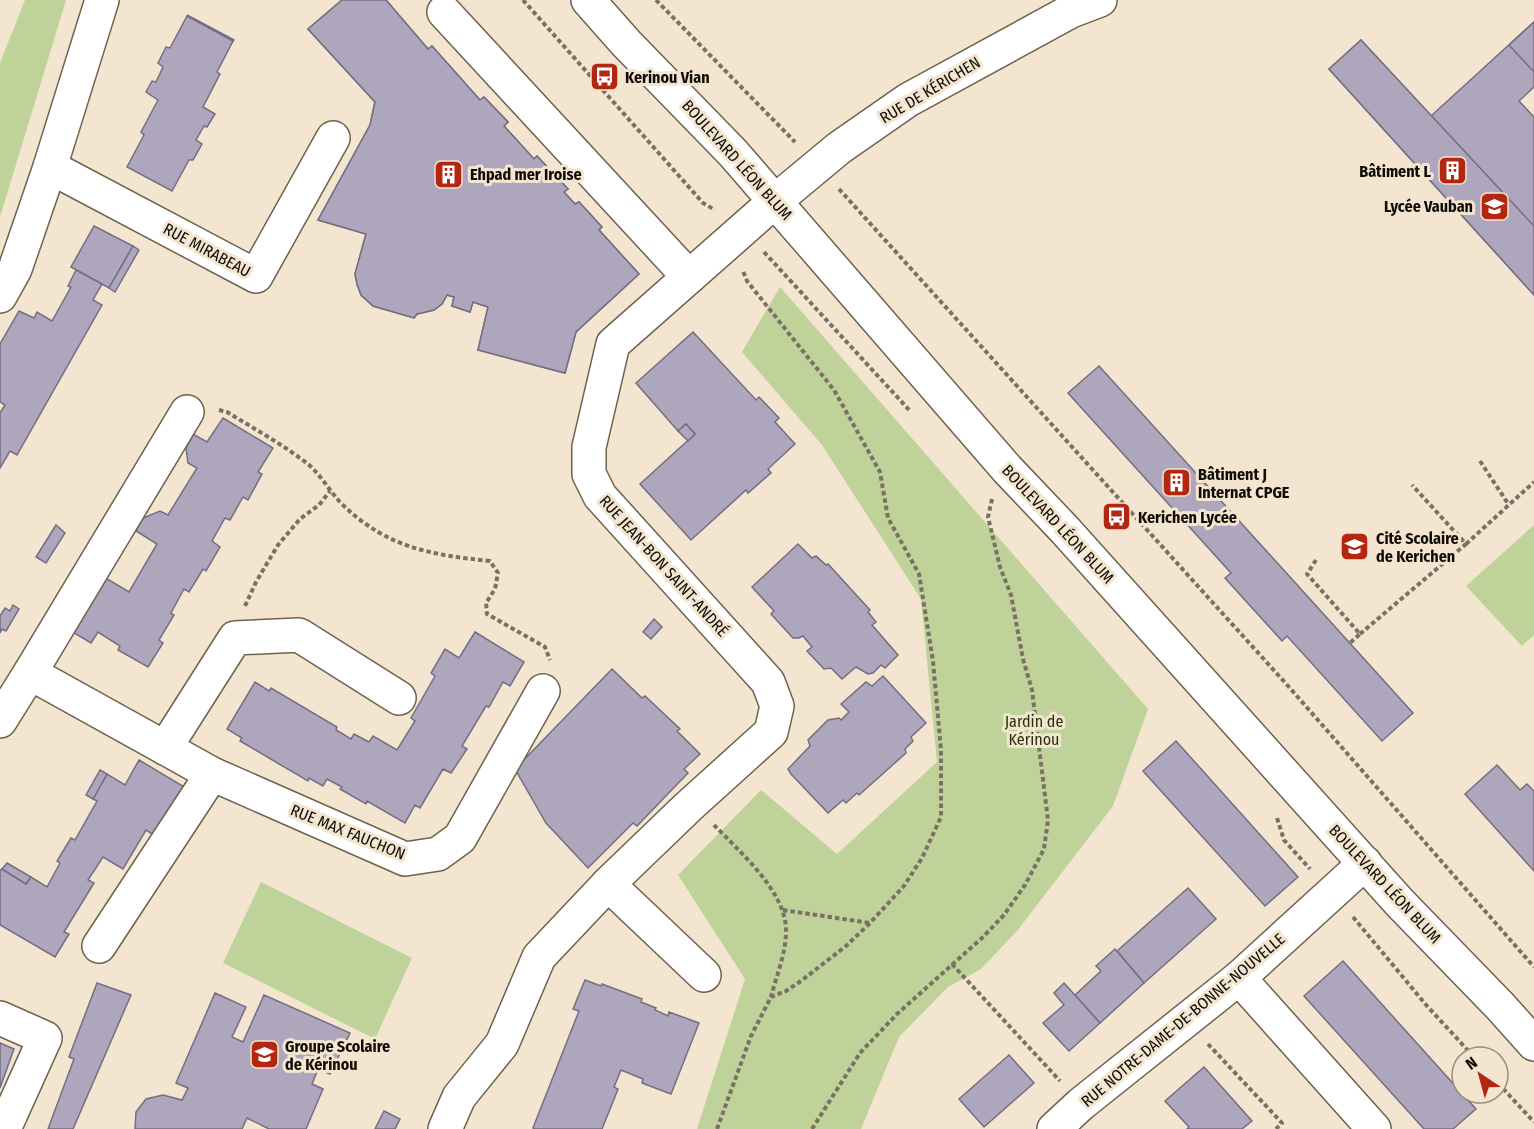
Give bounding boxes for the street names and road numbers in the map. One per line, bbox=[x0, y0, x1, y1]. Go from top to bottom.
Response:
street label: RUE DE KÉRICHEN bbox=[876, 53, 984, 127]
street label: BOULEVARD LÉON BLUM bbox=[678, 96, 796, 224]
street label: RUE MIRABEAU bbox=[160, 219, 254, 281]
street label: BOULEVARD LÉON BLUM bbox=[998, 461, 1118, 587]
street label: RUE JEAN-BON SAINT-ANDRÉ bbox=[596, 491, 732, 641]
street label: RUE MAX FAUCHON bbox=[288, 800, 408, 864]
street label: BOULEVARD LÉON BLUM bbox=[1325, 821, 1445, 947]
street label: RUE NOTRE-DAME-DE-BONNE-NOUVELLE bbox=[1077, 929, 1289, 1111]

